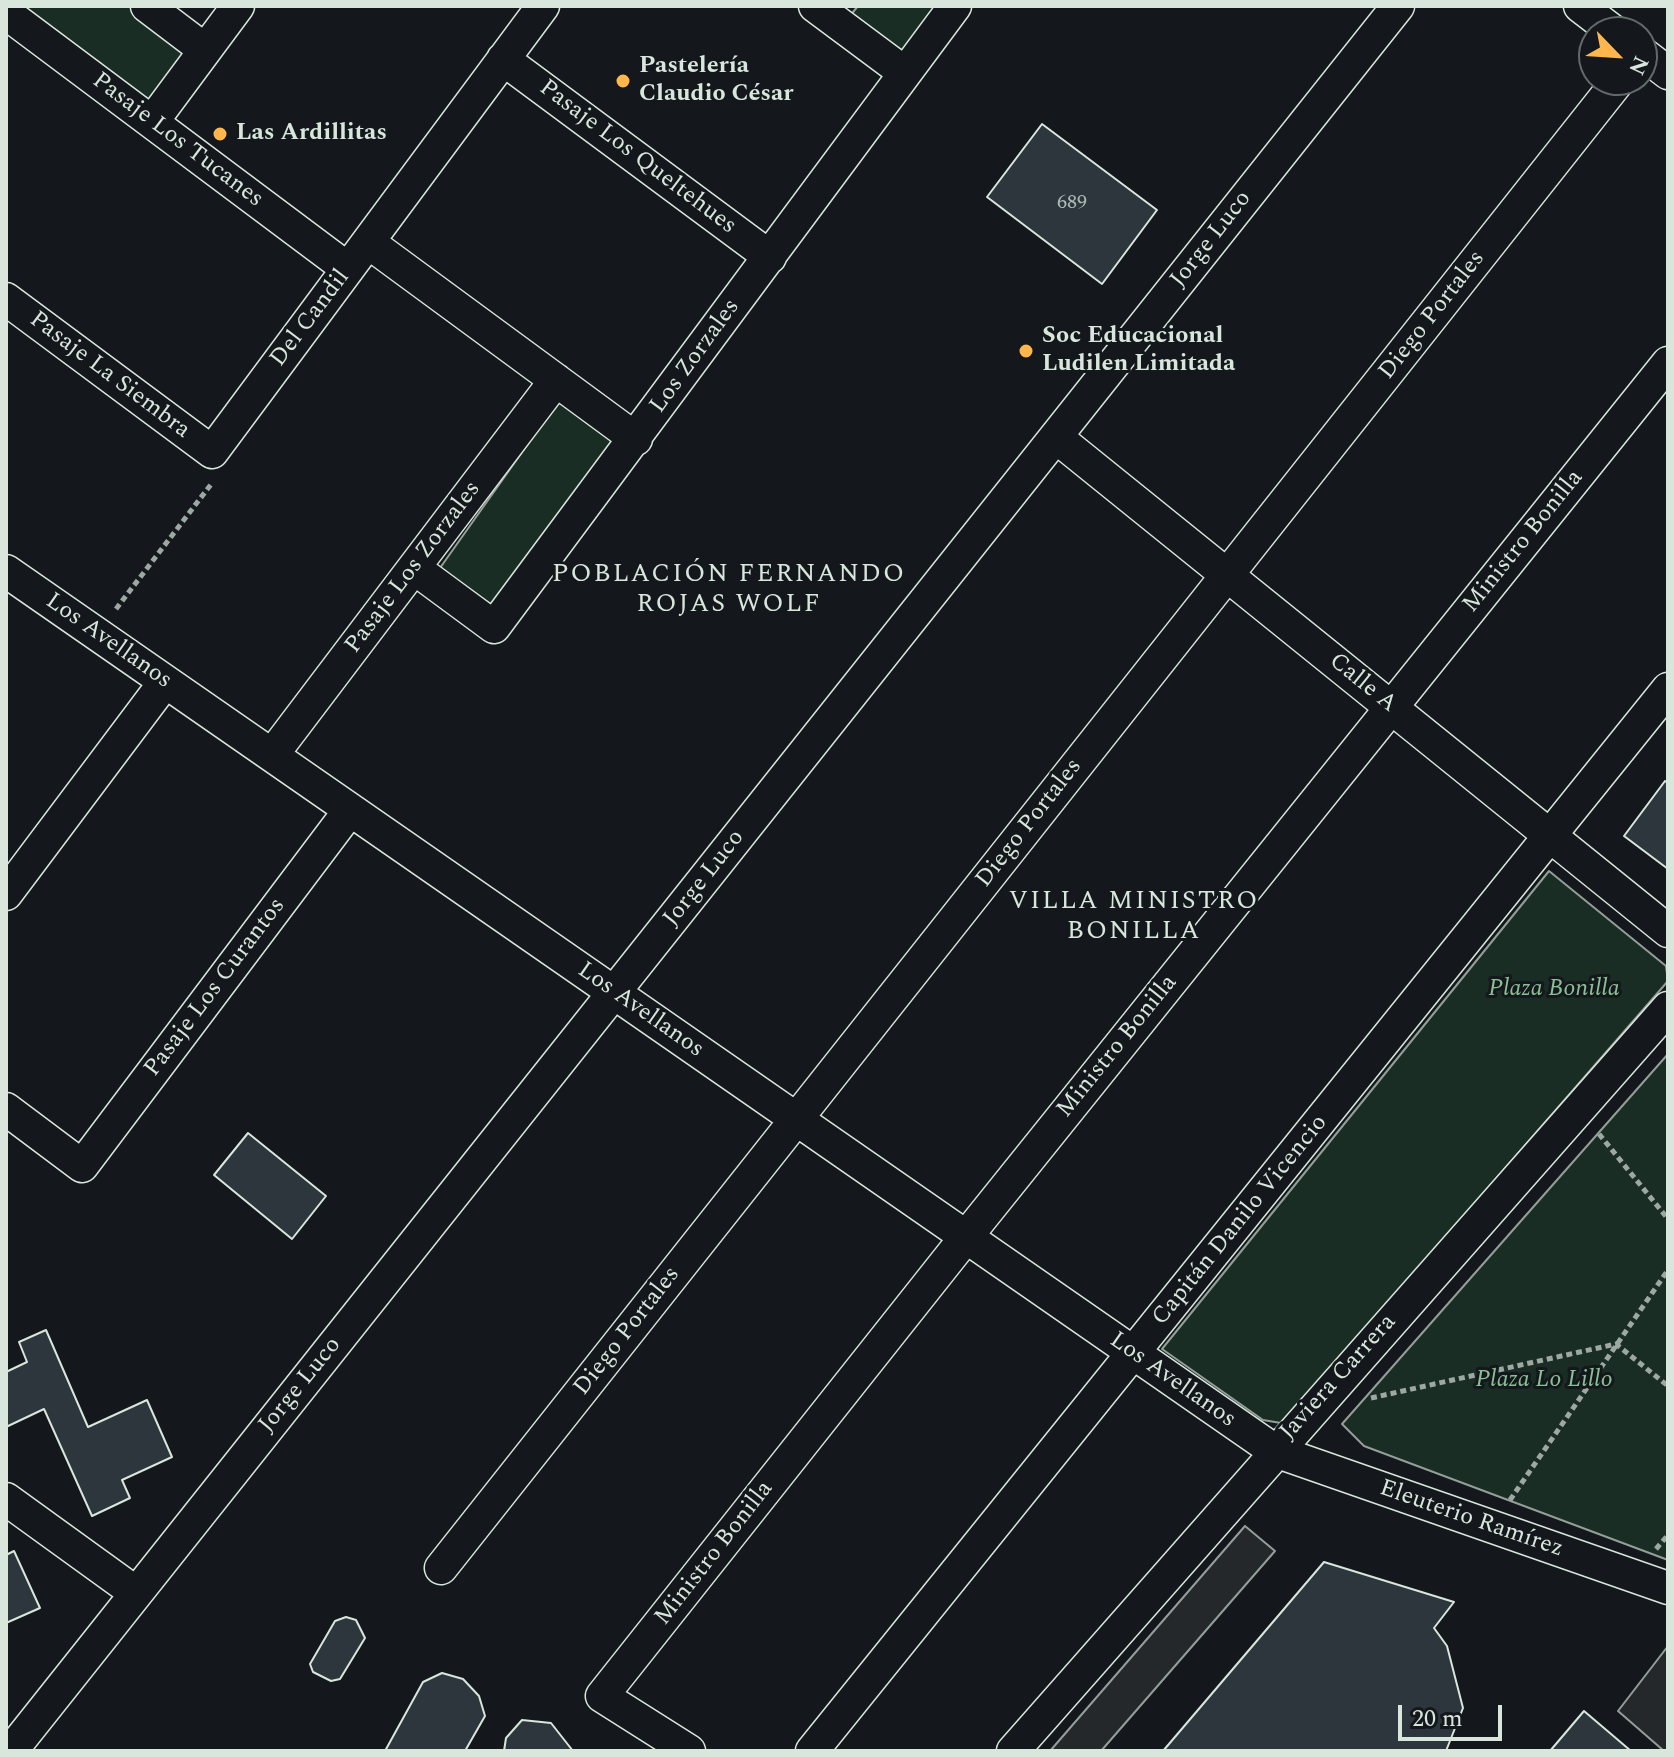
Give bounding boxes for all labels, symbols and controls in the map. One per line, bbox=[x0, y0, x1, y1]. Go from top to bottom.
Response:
north arrow bbox=[1578, 16, 1658, 96]
text: N bbox=[1620, 50, 1657, 81]
place label: Pastelería Claudio César bbox=[639, 53, 794, 109]
street label: Pasaje Los Tucanes bbox=[86, 67, 268, 215]
marker: Pastelería Claudio César bbox=[614, 72, 632, 90]
street label: Pasaje Los Queltehues bbox=[533, 74, 741, 242]
place label: Las Ardillitas bbox=[236, 120, 387, 148]
marker: Las Ardillitas bbox=[211, 125, 229, 143]
street label: Jorge Luco bbox=[1165, 186, 1259, 294]
house number: 689 bbox=[1057, 192, 1087, 216]
street label: Diego Portales bbox=[1374, 246, 1492, 386]
street label: Del Candil bbox=[265, 265, 357, 373]
street label: Los Zorzales bbox=[645, 294, 747, 420]
street label: Pasaje La Siembra bbox=[23, 306, 195, 446]
place label: Soc Educacional Ludilen Limitada bbox=[1042, 323, 1235, 379]
marker: Soc Educacional Ludilen Limitada bbox=[1017, 342, 1035, 360]
street label: Ministro Bonilla bbox=[1458, 465, 1590, 619]
street label: Pasaje Los Zorzales bbox=[340, 476, 488, 660]
district label: POBLACIÓN FERNANDO ROJAS WOLF bbox=[552, 560, 906, 622]
street label: Los Avellanos bbox=[39, 588, 177, 696]
street label: Calle A bbox=[1322, 648, 1402, 720]
street label: Diego Portales bbox=[971, 754, 1089, 894]
street label: Jorge Luco bbox=[658, 825, 752, 933]
district label: VILLA MINISTRO BONILLA bbox=[1009, 887, 1259, 948]
street label: Pasaje Los Curantos bbox=[139, 893, 293, 1083]
street label: Los Avellanos bbox=[571, 957, 709, 1065]
street label: Ministro Bonilla bbox=[1052, 970, 1184, 1124]
park label: Plaza Bonilla bbox=[1488, 976, 1620, 1004]
street label: Capitán Danilo Vicencio bbox=[1147, 1110, 1335, 1332]
street label: Diego Portales bbox=[569, 1262, 687, 1402]
street label: Javiera Carrera bbox=[1275, 1309, 1403, 1447]
street label: Los Avellanos bbox=[1103, 1327, 1241, 1435]
street label: Jorge Luco bbox=[254, 1332, 348, 1440]
park label: Plaza Lo Lillo bbox=[1475, 1367, 1613, 1395]
street label: Eleuterio Ramírez bbox=[1375, 1475, 1567, 1565]
street label: Ministro Bonilla bbox=[650, 1476, 780, 1632]
scale bar bbox=[1402, 1689, 1506, 1739]
text: 20 m bbox=[1412, 1701, 1463, 1737]

